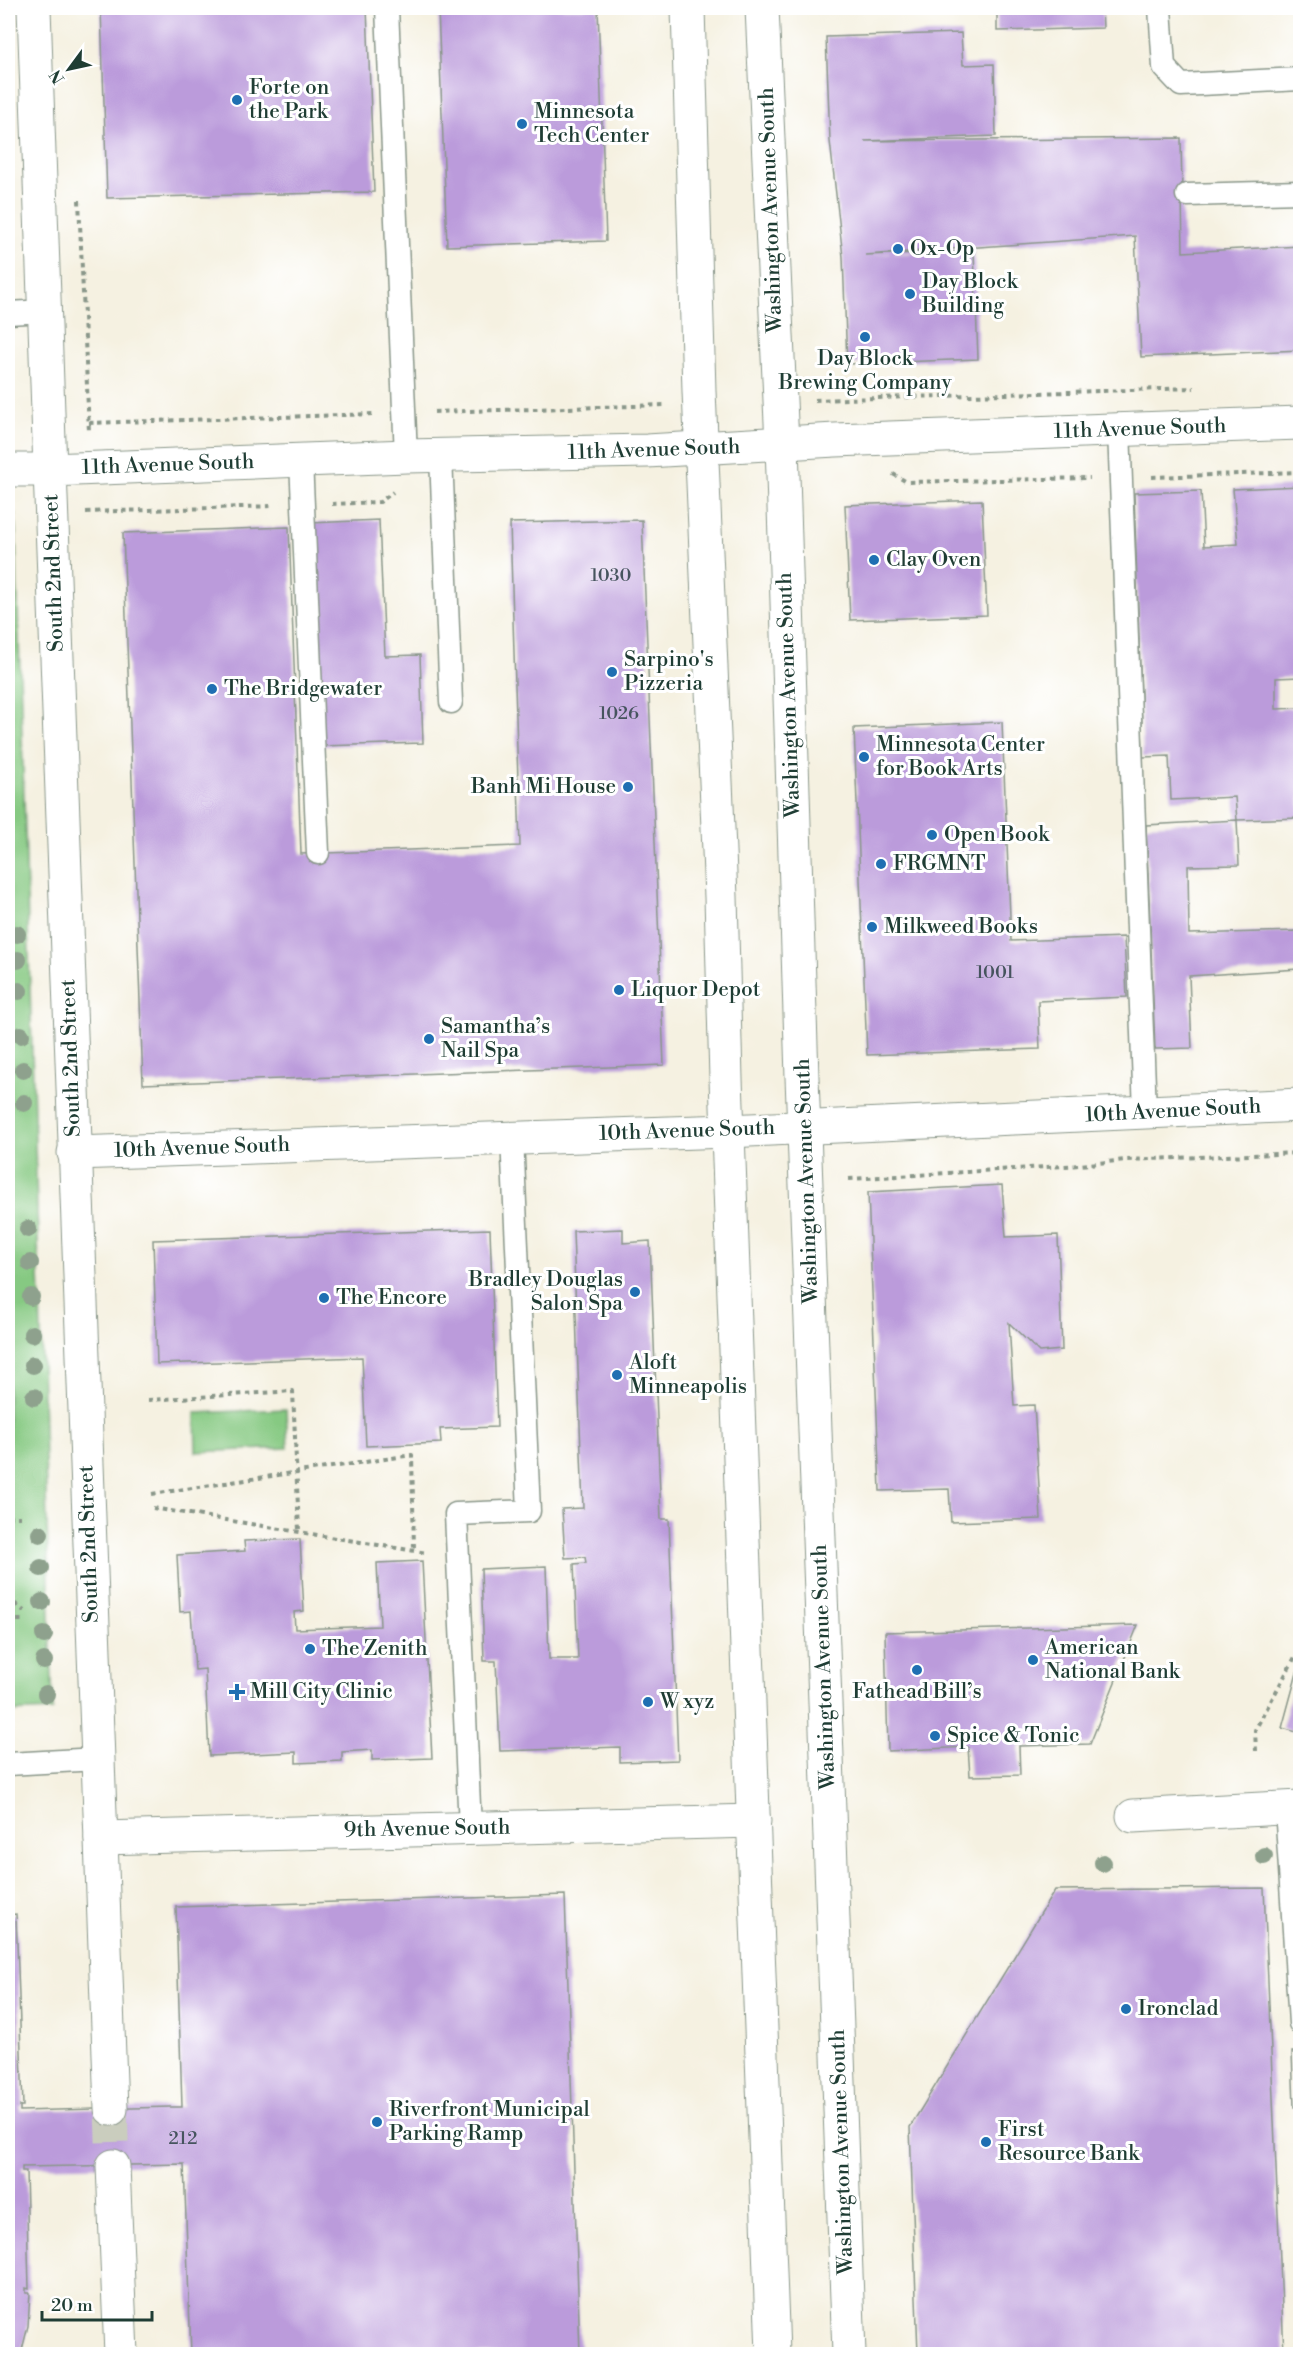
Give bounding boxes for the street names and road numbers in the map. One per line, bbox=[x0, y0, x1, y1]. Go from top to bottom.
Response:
street label: Washington Avenue South bbox=[754, 86, 788, 334]
street label: 11th Avenue South bbox=[1053, 413, 1227, 445]
street label: 11th Avenue South bbox=[567, 434, 741, 466]
street label: 11th Avenue South bbox=[81, 449, 255, 481]
street label: South 2nd Street bbox=[38, 493, 70, 652]
street label: Washington Avenue South bbox=[772, 571, 806, 819]
street label: South 2nd Street bbox=[55, 978, 87, 1137]
street label: Washington Avenue South bbox=[790, 1057, 824, 1305]
street label: 10th Avenue South bbox=[1084, 1093, 1262, 1129]
street label: 10th Avenue South bbox=[598, 1115, 776, 1147]
street label: 10th Avenue South bbox=[113, 1132, 291, 1164]
street label: South 2nd Street bbox=[73, 1464, 105, 1623]
street label: Washington Avenue South bbox=[807, 1543, 841, 1791]
street label: 9th Avenue South bbox=[343, 1815, 511, 1843]
street label: Washington Avenue South bbox=[825, 2028, 859, 2276]

